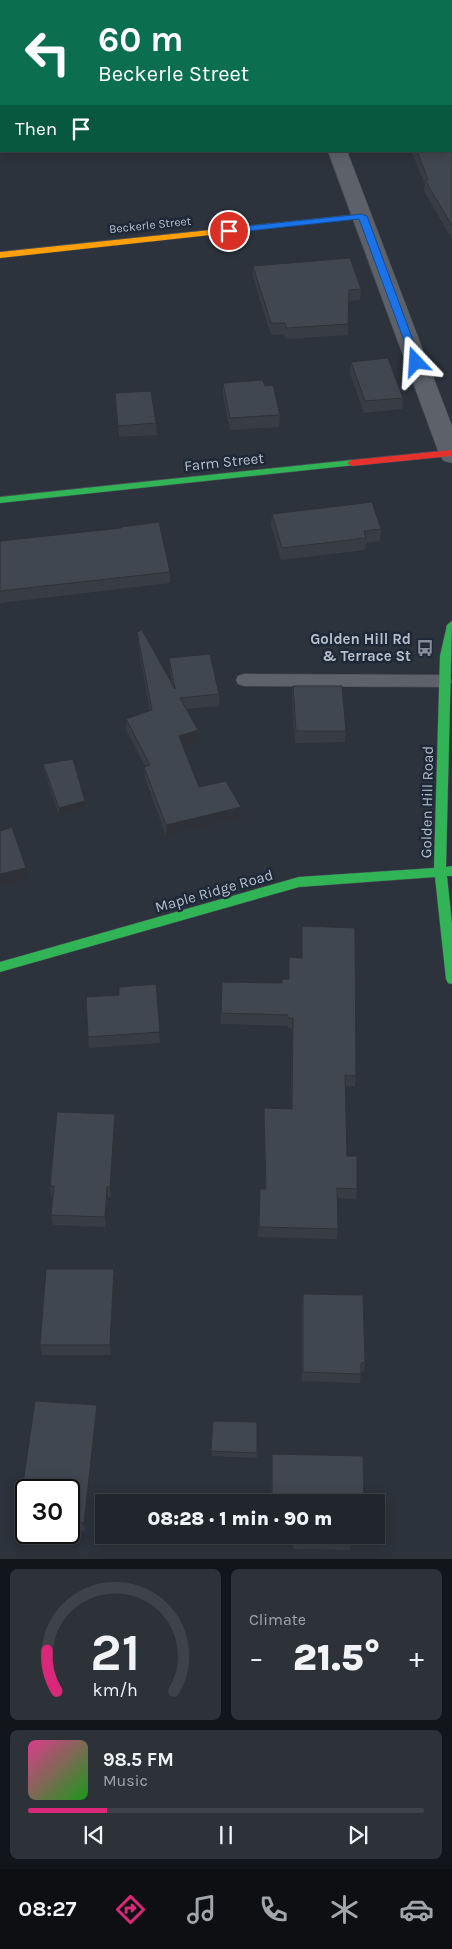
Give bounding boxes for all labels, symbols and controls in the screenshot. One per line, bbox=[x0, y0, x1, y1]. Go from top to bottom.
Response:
text: 60 m bbox=[98, 19, 183, 60]
icon: left bbox=[15, 20, 80, 85]
text: Beckerle Street bbox=[98, 61, 249, 87]
icon: arrive bbox=[67, 115, 95, 143]
text: Then bbox=[15, 118, 57, 140]
pin bbox=[208, 210, 250, 252]
street label: Beckerle Street bbox=[108, 214, 192, 236]
icon: arrive bbox=[215, 217, 243, 245]
position arrow bbox=[389, 335, 441, 387]
street label: Farm Street bbox=[183, 449, 265, 475]
place label: Golden Hill Rd & Terrace St bbox=[310, 630, 411, 665]
bus stop icon: Golden Hill Rd & Terrace St bbox=[415, 638, 435, 658]
street label: Golden Hill Road bbox=[417, 746, 437, 858]
street label: Maple Ridge Road bbox=[153, 866, 275, 916]
speed limit sign: 30 bbox=[15, 1479, 80, 1544]
text: 08:28 · 1 min · 90 m bbox=[148, 1508, 332, 1530]
text: Climate bbox=[249, 1610, 306, 1629]
text: 21 bbox=[91, 1622, 141, 1683]
text: 21.5° bbox=[293, 1635, 380, 1680]
text: − bbox=[249, 1641, 264, 1674]
text: + bbox=[409, 1641, 424, 1674]
text: km/h bbox=[93, 1680, 138, 1701]
text: 98.5 FM bbox=[103, 1749, 174, 1771]
text: Music bbox=[103, 1771, 148, 1790]
icon: previous bbox=[80, 1821, 108, 1849]
icon: pause bbox=[212, 1821, 240, 1849]
icon: next bbox=[344, 1821, 372, 1849]
icon: directions bbox=[113, 1892, 148, 1927]
icon: music bbox=[184, 1892, 219, 1927]
icon: phone bbox=[256, 1892, 291, 1927]
icon: climate bbox=[327, 1892, 362, 1927]
icon: car bbox=[399, 1892, 434, 1927]
text: 08:27 bbox=[18, 1896, 77, 1922]

